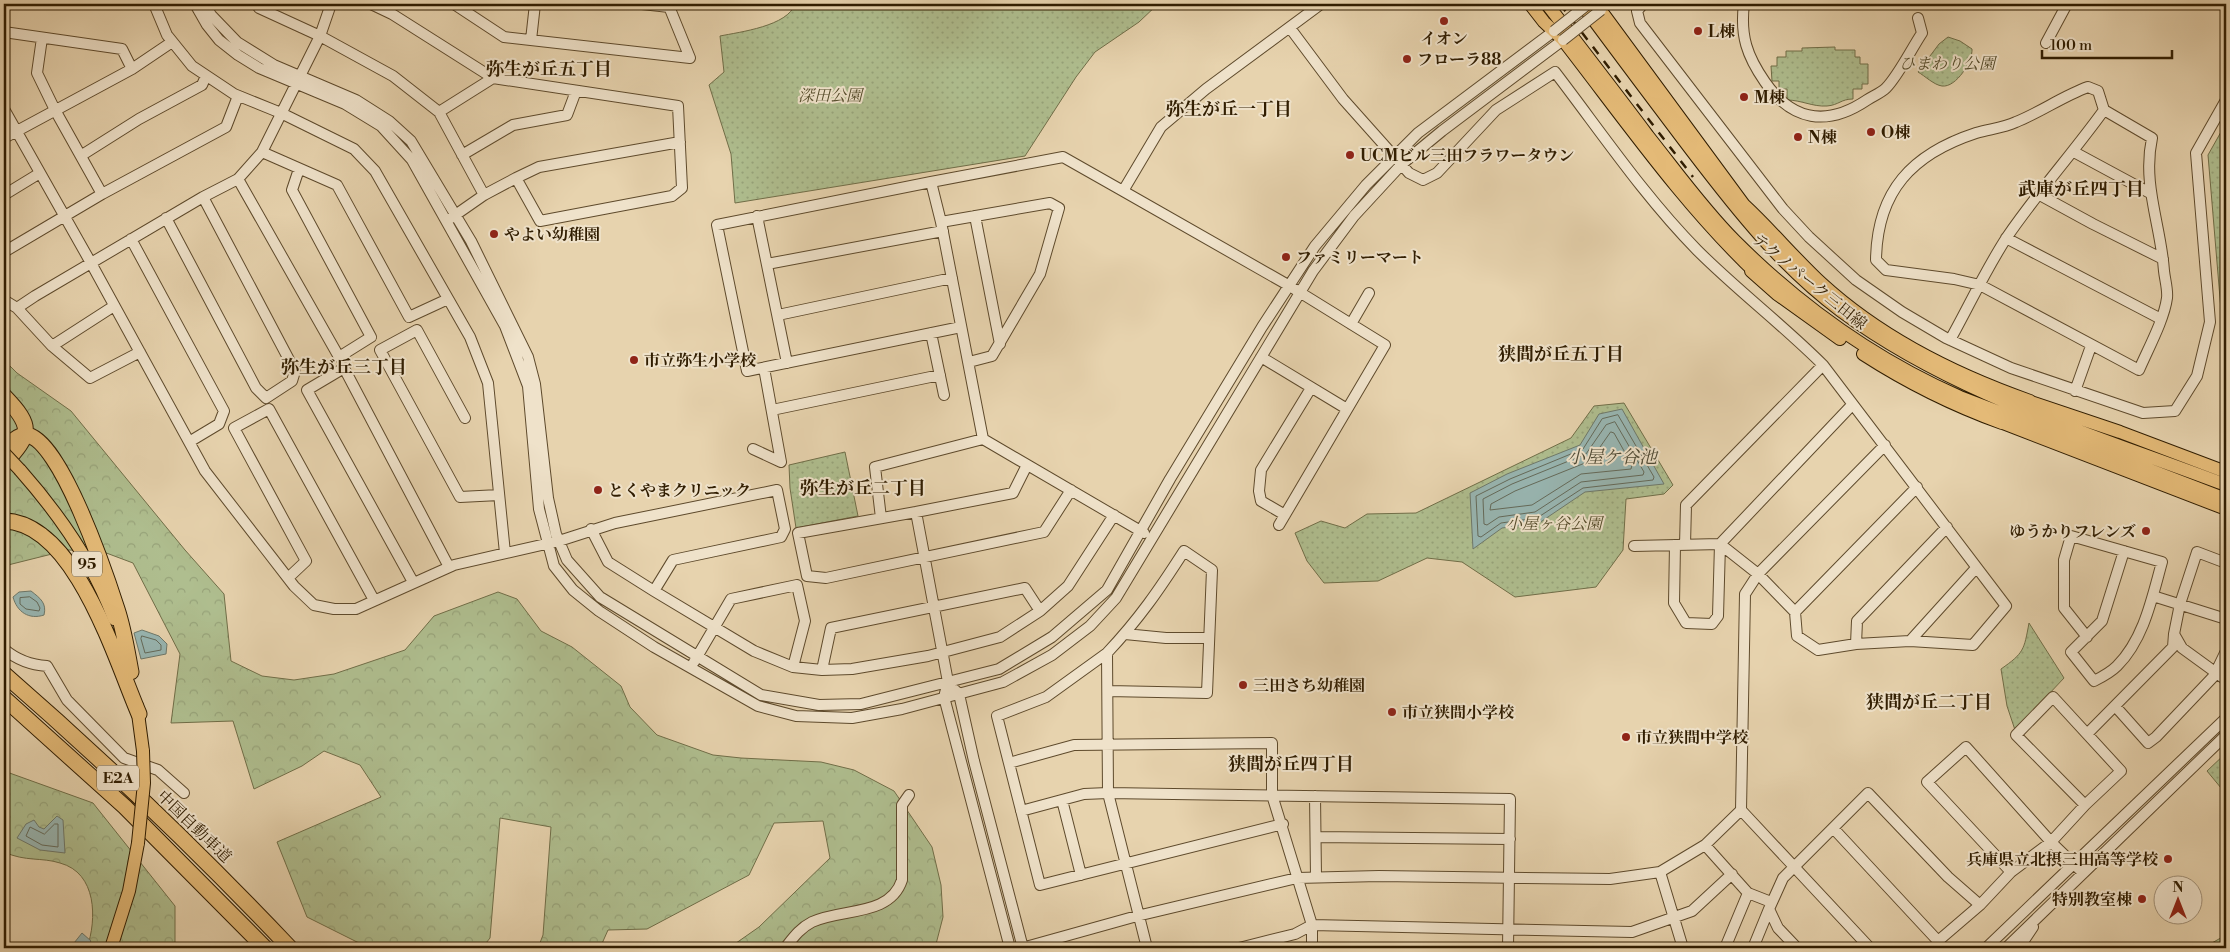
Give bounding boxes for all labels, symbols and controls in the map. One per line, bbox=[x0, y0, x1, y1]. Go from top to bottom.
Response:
marker: イオン bbox=[1438, 15, 1450, 27]
place label: L棟 bbox=[1708, 22, 1735, 42]
marker: L棟 bbox=[1692, 25, 1704, 37]
scale bar bbox=[2042, 28, 2172, 60]
place label: イオン bbox=[1420, 29, 1468, 49]
text: 100 m bbox=[2050, 36, 2092, 55]
place label: フローラ88 bbox=[1417, 50, 1501, 70]
marker: フローラ88 bbox=[1401, 53, 1413, 65]
park label: ひまわり公園 bbox=[1899, 54, 1998, 74]
district label: 弥生が丘五丁目 bbox=[486, 58, 612, 81]
park label: 深田公園 bbox=[798, 86, 865, 106]
place label: M棟 bbox=[1754, 88, 1785, 108]
marker: M棟 bbox=[1738, 91, 1750, 103]
district label: 弥生が丘一丁目 bbox=[1166, 98, 1292, 121]
place label: O棟 bbox=[1881, 123, 1910, 143]
marker: O棟 bbox=[1865, 126, 1877, 138]
place label: N棟 bbox=[1808, 128, 1837, 148]
marker: N棟 bbox=[1792, 131, 1804, 143]
place label: UCMビル三田フラワータウン bbox=[1360, 146, 1574, 166]
marker: UCMビル三田フラワータウン bbox=[1344, 149, 1356, 161]
district label: 武庫が丘四丁目 bbox=[2018, 178, 2144, 201]
place label: やよい幼稚園 bbox=[504, 225, 600, 245]
marker: やよい幼稚園 bbox=[488, 228, 500, 240]
street label: テクノパーク三田線 bbox=[1748, 229, 1871, 334]
place label: ファミリーマート bbox=[1296, 248, 1424, 268]
marker: ファミリーマート bbox=[1280, 251, 1292, 263]
district label: 狭間が丘五丁目 bbox=[1498, 343, 1624, 366]
place label: 市立弥生小学校 bbox=[644, 351, 757, 371]
marker: 市立弥生小学校 bbox=[628, 354, 640, 366]
district label: 弥生が丘三丁目 bbox=[281, 356, 407, 379]
water label: 小屋ケ谷池 bbox=[1567, 446, 1659, 469]
district label: 弥生が丘二丁目 bbox=[800, 477, 926, 500]
place label: とくやまクリニック bbox=[608, 481, 751, 501]
marker: とくやまクリニック bbox=[592, 484, 604, 496]
park label: 小屋ヶ谷公園 bbox=[1506, 514, 1605, 534]
place label: ゆうかりフレンズ bbox=[2010, 522, 2136, 542]
marker: ゆうかりフレンズ bbox=[2140, 525, 2152, 537]
road number: 95 bbox=[72, 552, 102, 576]
place label: 三田さち幼稚園 bbox=[1253, 676, 1365, 696]
marker: 三田さち幼稚園 bbox=[1237, 679, 1249, 691]
district label: 狭間が丘二丁目 bbox=[1866, 691, 1992, 714]
place label: 市立狭間小学校 bbox=[1402, 703, 1515, 723]
marker: 市立狭間小学校 bbox=[1386, 706, 1398, 718]
place label: 市立狭間中学校 bbox=[1636, 728, 1749, 748]
marker: 市立狭間中学校 bbox=[1620, 731, 1632, 743]
district label: 狭間が丘四丁目 bbox=[1228, 753, 1354, 776]
road number: E2A bbox=[97, 766, 139, 790]
street label: 中国自動車道 bbox=[153, 786, 236, 867]
place label: 兵庫県立北摂三田高等学校 bbox=[1966, 850, 2159, 870]
marker: 兵庫県立北摂三田高等学校 bbox=[2162, 853, 2174, 865]
north arrow bbox=[2152, 874, 2202, 924]
text: N bbox=[2172, 879, 2184, 897]
place label: 特別教室棟 bbox=[2052, 890, 2132, 910]
marker: 特別教室棟 bbox=[2136, 893, 2148, 905]

